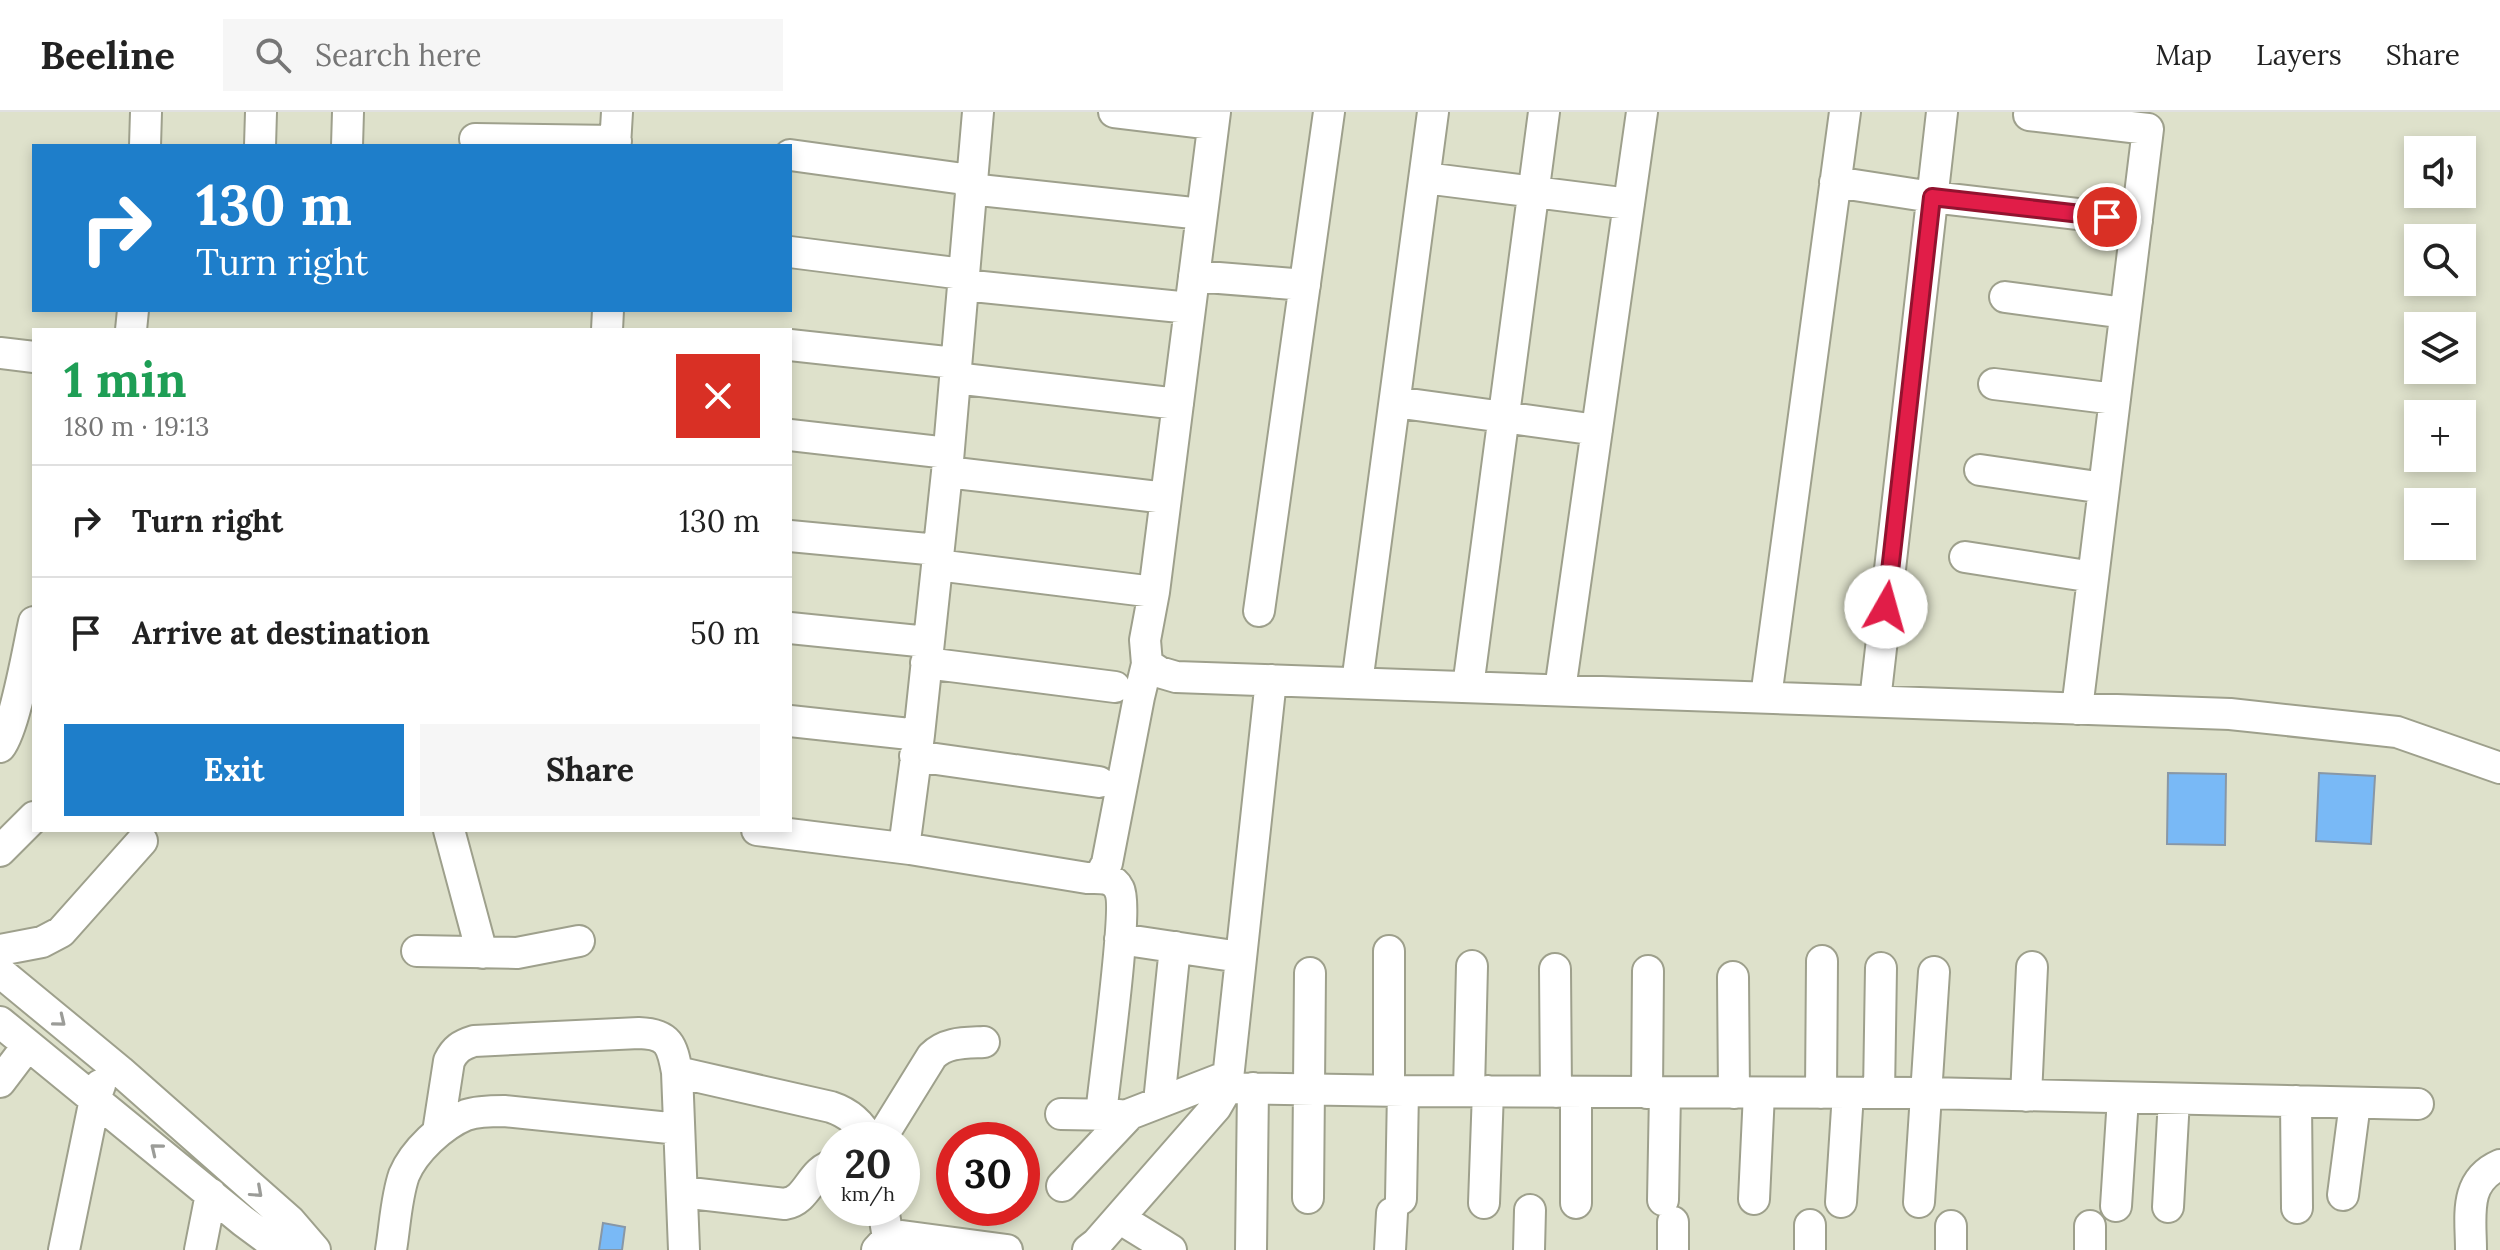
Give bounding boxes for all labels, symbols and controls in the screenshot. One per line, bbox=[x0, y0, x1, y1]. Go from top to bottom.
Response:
search box bbox=[223, 19, 783, 91]
text: Beeline bbox=[40, 31, 175, 79]
icon: search bbox=[251, 33, 295, 77]
text: Search here bbox=[315, 36, 482, 74]
text: Map bbox=[2155, 37, 2212, 73]
text: Layers bbox=[2256, 37, 2342, 73]
text: Share bbox=[2386, 37, 2460, 73]
map controls bbox=[2404, 136, 2476, 560]
button: sound bbox=[2404, 136, 2476, 208]
text: 130 m bbox=[196, 169, 352, 240]
icon: right bbox=[64, 176, 168, 280]
pin bbox=[2073, 183, 2141, 251]
icon: arrive bbox=[2085, 195, 2129, 239]
button: search bbox=[2404, 224, 2476, 296]
text: Turn right bbox=[196, 239, 369, 285]
button: layers bbox=[2404, 312, 2476, 384]
text: 1 min bbox=[64, 349, 187, 410]
button: close bbox=[676, 354, 760, 438]
button: + bbox=[2404, 400, 2476, 472]
text: 180 m · 19:13 bbox=[64, 410, 209, 443]
button: − bbox=[2404, 488, 2476, 560]
icon: right bbox=[64, 499, 108, 543]
text: Turn right bbox=[132, 502, 283, 540]
text: 130 m bbox=[679, 502, 760, 540]
position arrow bbox=[1844, 565, 1928, 649]
icon: arrive bbox=[64, 611, 108, 655]
text: Arrive at destination bbox=[132, 614, 430, 652]
text: 50 m bbox=[690, 614, 760, 652]
button: Exit bbox=[64, 724, 404, 816]
button: Share bbox=[420, 724, 760, 816]
one-way arrow bbox=[51, 1011, 65, 1026]
speed limit sign: 30 bbox=[936, 1122, 1040, 1226]
text: 20 bbox=[845, 1138, 891, 1189]
one-way arrow bbox=[151, 1144, 165, 1159]
text: km/h bbox=[841, 1181, 895, 1206]
one-way arrow bbox=[247, 1182, 262, 1196]

